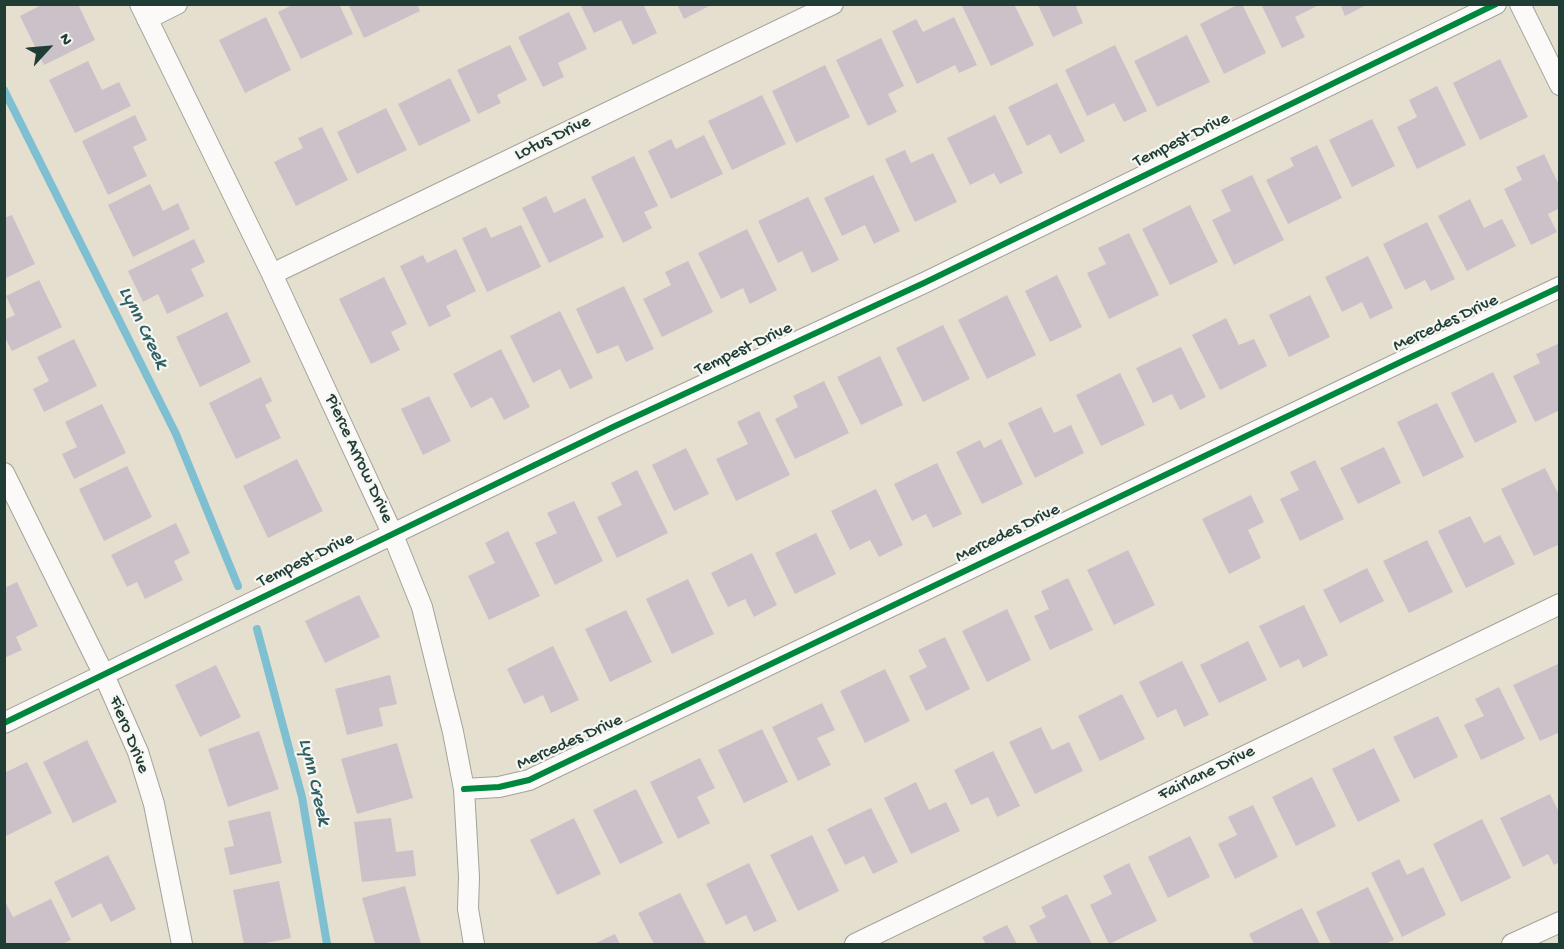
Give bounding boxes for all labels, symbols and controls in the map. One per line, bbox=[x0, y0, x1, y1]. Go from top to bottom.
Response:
north arrow bbox=[18, 18, 78, 78]
text: N bbox=[54, 31, 75, 49]
street label: Tempest Drive bbox=[1130, 108, 1234, 174]
street label: Lotus Drive bbox=[511, 111, 595, 167]
water label: Lynn Creek bbox=[112, 283, 172, 373]
street label: Mercedes Drive bbox=[1390, 290, 1502, 358]
street label: Tempest Drive bbox=[692, 318, 796, 382]
street label: Pierce Arrow Drive bbox=[319, 391, 397, 527]
street label: Mercedes Drive bbox=[952, 499, 1064, 569]
street label: Tempest Drive bbox=[254, 528, 358, 594]
street label: Fiero Drive bbox=[103, 693, 153, 777]
street label: Mercedes Drive bbox=[514, 710, 626, 776]
water label: Lynn Creek bbox=[291, 736, 335, 828]
street label: Fairlane Drive bbox=[1155, 741, 1259, 807]

